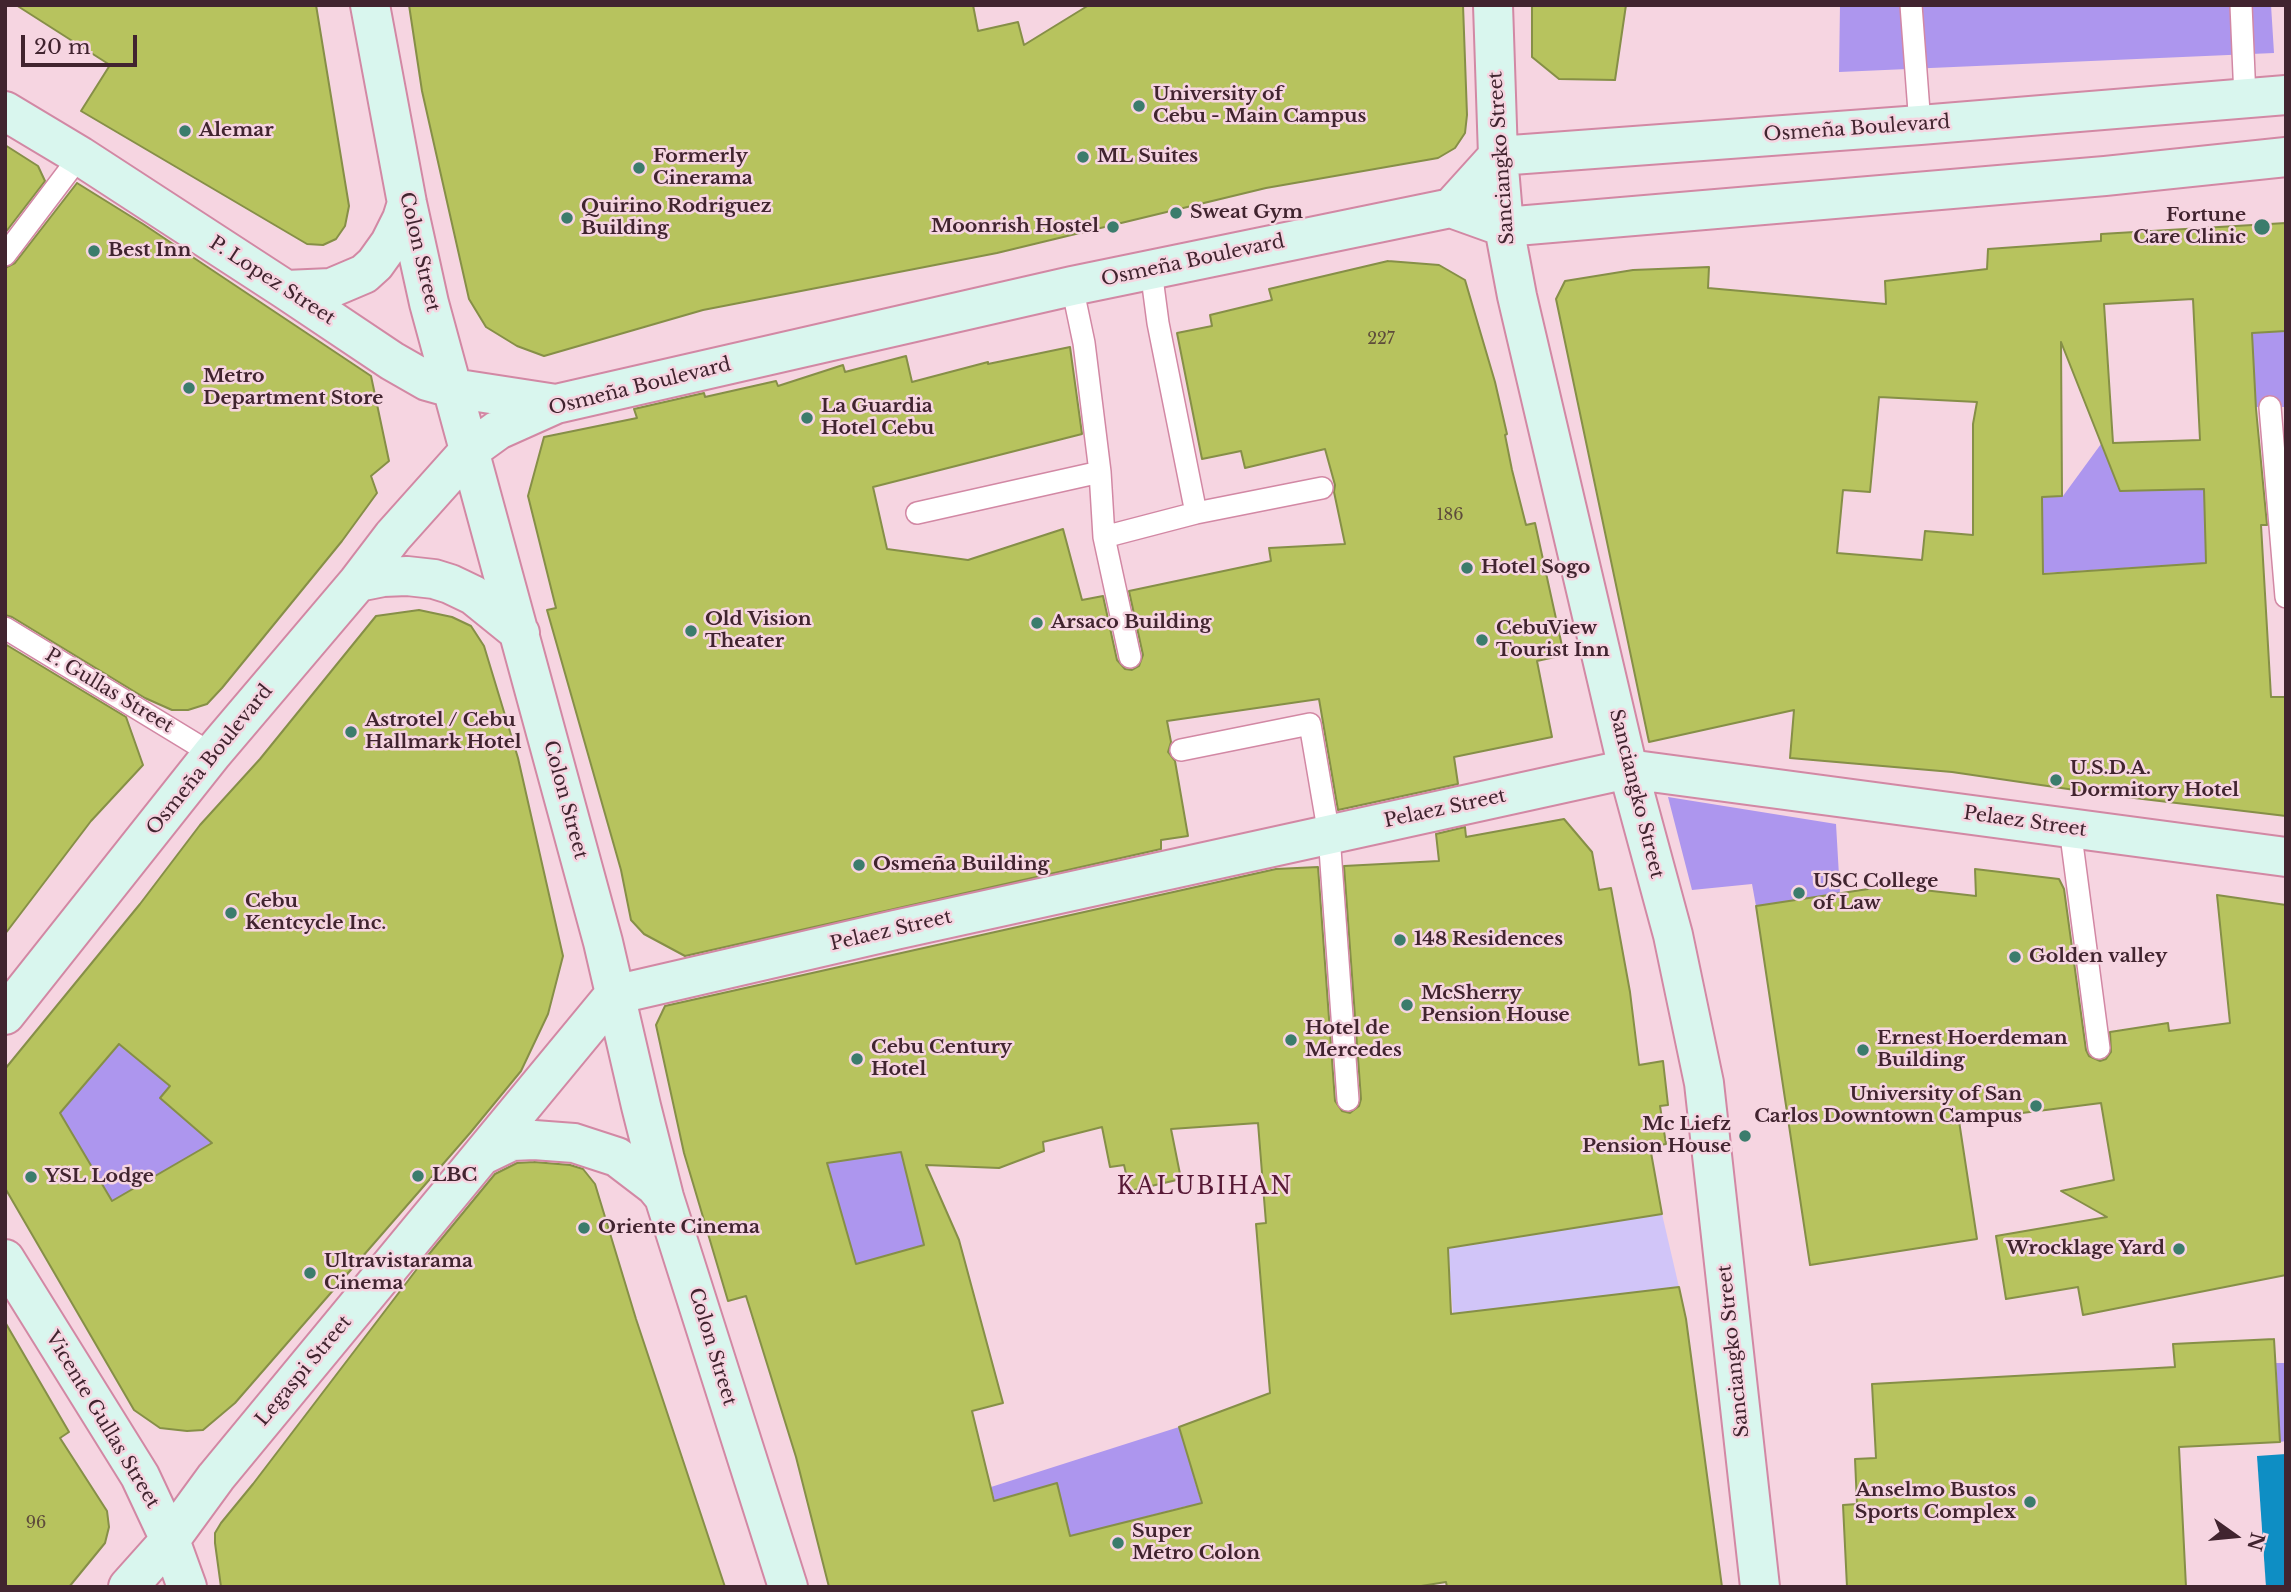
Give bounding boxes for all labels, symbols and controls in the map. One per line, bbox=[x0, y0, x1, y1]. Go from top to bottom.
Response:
scale bar bbox=[24, 21, 140, 65]
text: 20 m bbox=[34, 34, 91, 60]
street label: Sanciangko Street bbox=[1485, 71, 1519, 245]
place label: University of Cebu - Main Campus bbox=[1153, 84, 1366, 128]
marker: University of Cebu - Main Campus bbox=[1131, 98, 1147, 114]
street label: Osmeña Boulevard bbox=[1763, 111, 1951, 147]
place label: Alemar bbox=[199, 120, 274, 142]
marker: Alemar bbox=[177, 123, 193, 139]
place label: Formerly Cinerama bbox=[653, 146, 753, 190]
place label: ML Suites bbox=[1097, 146, 1198, 168]
marker: ML Suites bbox=[1075, 149, 1091, 165]
marker: Formerly Cinerama bbox=[631, 160, 647, 176]
street label: Colon Street bbox=[394, 190, 444, 314]
place label: Quirino Rodriguez Building bbox=[581, 196, 771, 240]
place label: Sweat Gym bbox=[1190, 202, 1303, 224]
marker: Sweat Gym bbox=[1168, 205, 1184, 221]
place label: Fortune Care Clinic bbox=[2133, 205, 2246, 249]
marker: Quirino Rodriguez Building bbox=[559, 210, 575, 226]
place label: Moonrish Hostel bbox=[931, 216, 1099, 238]
marker: Fortune Care Clinic bbox=[2252, 217, 2272, 237]
marker: Moonrish Hostel bbox=[1105, 219, 1121, 235]
street label: Osmeña Boulevard bbox=[1099, 230, 1287, 292]
street label: P. Lopez Street bbox=[205, 232, 339, 330]
place label: Best Inn bbox=[108, 240, 191, 262]
marker: Best Inn bbox=[86, 243, 102, 259]
house number: 227 bbox=[1367, 329, 1395, 349]
street label: Osmeña Boulevard bbox=[547, 353, 733, 421]
place label: Metro Department Store bbox=[203, 366, 383, 410]
marker: Metro Department Store bbox=[181, 380, 197, 396]
place label: La Guardia Hotel Cebu bbox=[821, 396, 934, 440]
marker: La Guardia Hotel Cebu bbox=[799, 410, 815, 426]
house number: 186 bbox=[1436, 505, 1464, 525]
place label: Hotel Sogo bbox=[1481, 557, 1590, 579]
marker: Hotel Sogo bbox=[1459, 560, 1475, 576]
place label: Old Vision Theater bbox=[705, 609, 812, 653]
place label: Arsaco Building bbox=[1051, 612, 1211, 634]
marker: Arsaco Building bbox=[1029, 615, 1045, 631]
place label: CebuView Tourist Inn bbox=[1496, 618, 1609, 662]
marker: Old Vision Theater bbox=[683, 623, 699, 639]
marker: CebuView Tourist Inn bbox=[1474, 632, 1490, 648]
street label: P. Gullas Street bbox=[41, 644, 177, 738]
street label: Osmeña Boulevard bbox=[142, 680, 278, 840]
street label: Sanciangko Street bbox=[1604, 707, 1668, 881]
place label: Astrotel / Cebu Hallmark Hotel bbox=[365, 710, 522, 754]
marker: Astrotel / Cebu Hallmark Hotel bbox=[343, 724, 359, 740]
street label: Colon Street bbox=[538, 738, 592, 862]
place label: U.S.D.A. Dormitory Hotel bbox=[2070, 758, 2239, 802]
marker: U.S.D.A. Dormitory Hotel bbox=[2048, 772, 2064, 788]
street label: Pelaez Street bbox=[1382, 785, 1508, 833]
street label: Pelaez Street bbox=[1962, 802, 2088, 842]
place label: Osmeña Building bbox=[873, 854, 1049, 876]
marker: Osmeña Building bbox=[851, 857, 867, 873]
place label: USC College of Law bbox=[1813, 871, 1938, 915]
marker: USC College of Law bbox=[1791, 885, 1807, 901]
place label: Cebu Kentcycle Inc. bbox=[245, 891, 386, 935]
marker: Cebu Kentcycle Inc. bbox=[223, 905, 239, 921]
street label: Pelaez Street bbox=[828, 906, 954, 956]
place label: 148 Residences bbox=[1414, 929, 1563, 951]
marker: 148 Residences bbox=[1392, 932, 1408, 948]
place label: Golden valley bbox=[2029, 946, 2167, 968]
marker: Golden valley bbox=[2007, 949, 2023, 965]
place label: McSherry Pension House bbox=[1421, 983, 1570, 1027]
marker: McSherry Pension House bbox=[1399, 997, 1415, 1013]
place label: Hotel de Mercedes bbox=[1305, 1018, 1402, 1062]
place label: Ernest Hoerdeman Building bbox=[1877, 1028, 2068, 1072]
marker: Hotel de Mercedes bbox=[1283, 1032, 1299, 1048]
place label: Cebu Century Hotel bbox=[871, 1037, 1012, 1081]
marker: Ernest Hoerdeman Building bbox=[1855, 1042, 1871, 1058]
marker: Cebu Century Hotel bbox=[849, 1051, 865, 1067]
place label: University of San Carlos Downtown Campus bbox=[1754, 1084, 2022, 1128]
marker: University of San Carlos Downtown Campus bbox=[2028, 1098, 2044, 1114]
place label: Mc Liefz Pension House bbox=[1582, 1114, 1731, 1158]
marker: Mc Liefz Pension House bbox=[1737, 1128, 1753, 1144]
place label: LBC bbox=[432, 1165, 477, 1187]
place label: YSL Lodge bbox=[45, 1166, 154, 1188]
marker: LBC bbox=[410, 1168, 426, 1184]
marker: YSL Lodge bbox=[23, 1169, 39, 1185]
district label: KALUBIHAN bbox=[1118, 1174, 1292, 1202]
place label: Oriente Cinema bbox=[598, 1217, 760, 1239]
marker: Oriente Cinema bbox=[576, 1220, 592, 1236]
place label: Wrocklage Yard bbox=[2006, 1238, 2165, 1260]
marker: Wrocklage Yard bbox=[2171, 1241, 2187, 1257]
place label: Ultravistarama Cinema bbox=[324, 1251, 473, 1295]
street label: Sanciangko Street bbox=[1714, 1263, 1754, 1439]
marker: Ultravistarama Cinema bbox=[302, 1265, 318, 1281]
street label: Colon Street bbox=[683, 1285, 741, 1409]
street label: Legaspi Street bbox=[251, 1311, 357, 1431]
street label: Vicente Gullas Street bbox=[40, 1327, 164, 1513]
place label: Anselmo Bustos Sports Complex bbox=[1855, 1480, 2016, 1524]
marker: Anselmo Bustos Sports Complex bbox=[2022, 1494, 2038, 1510]
north arrow bbox=[2200, 1501, 2270, 1571]
house number: 96 bbox=[26, 1513, 46, 1533]
place label: Super Metro Colon bbox=[1132, 1521, 1260, 1565]
text: N bbox=[2242, 1530, 2269, 1553]
marker: Super Metro Colon bbox=[1110, 1535, 1126, 1551]

